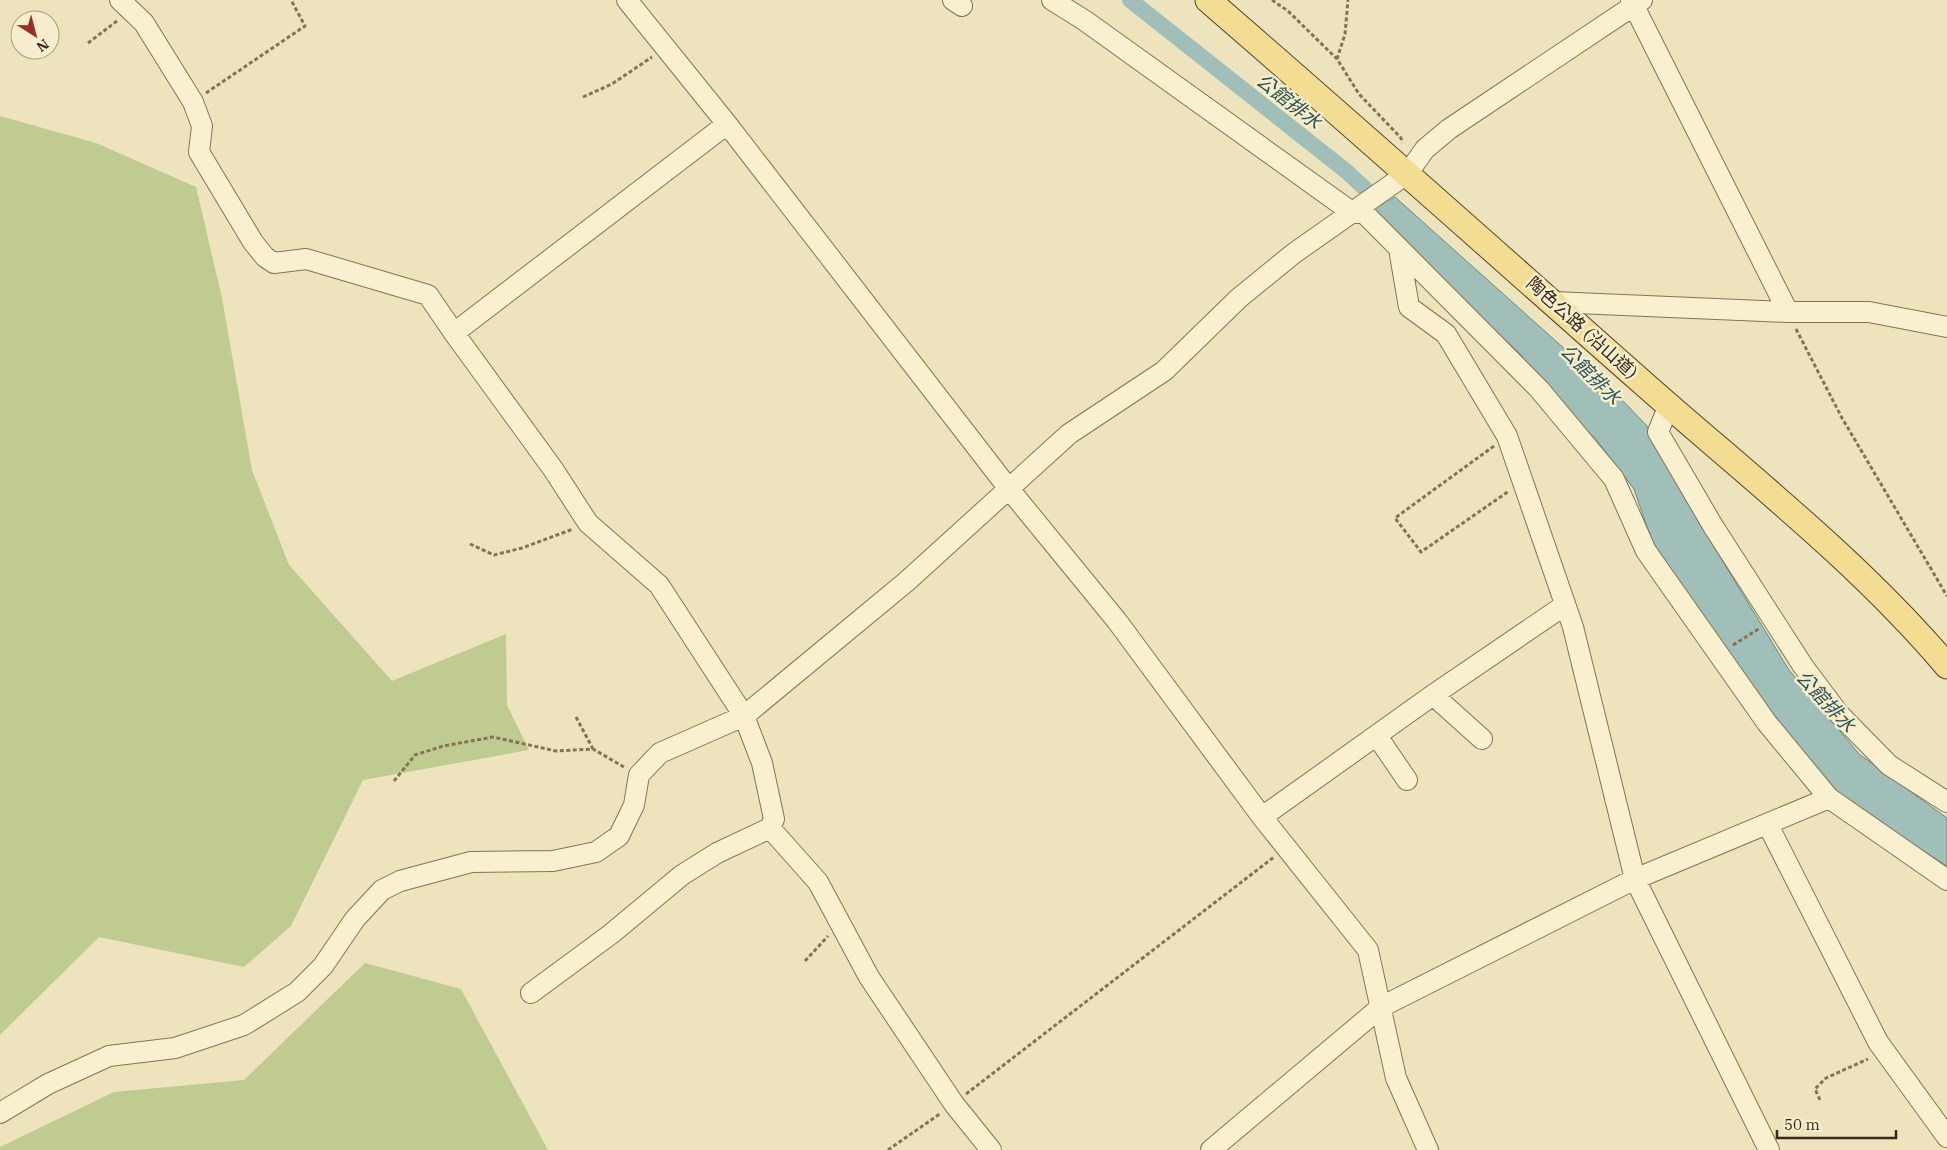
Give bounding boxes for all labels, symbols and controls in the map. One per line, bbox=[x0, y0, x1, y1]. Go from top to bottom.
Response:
north arrow bbox=[10, 10, 60, 60]
text: N bbox=[33, 35, 52, 56]
water label: 公館排水 bbox=[1252, 68, 1327, 134]
street label: 陶色公路 (沿山道) bbox=[1522, 272, 1643, 384]
water label: 公館排水 bbox=[1556, 339, 1627, 410]
water label: 公館排水 bbox=[1791, 665, 1861, 738]
scale bar bbox=[1777, 1108, 1896, 1140]
text: 50 m bbox=[1784, 1115, 1820, 1134]

